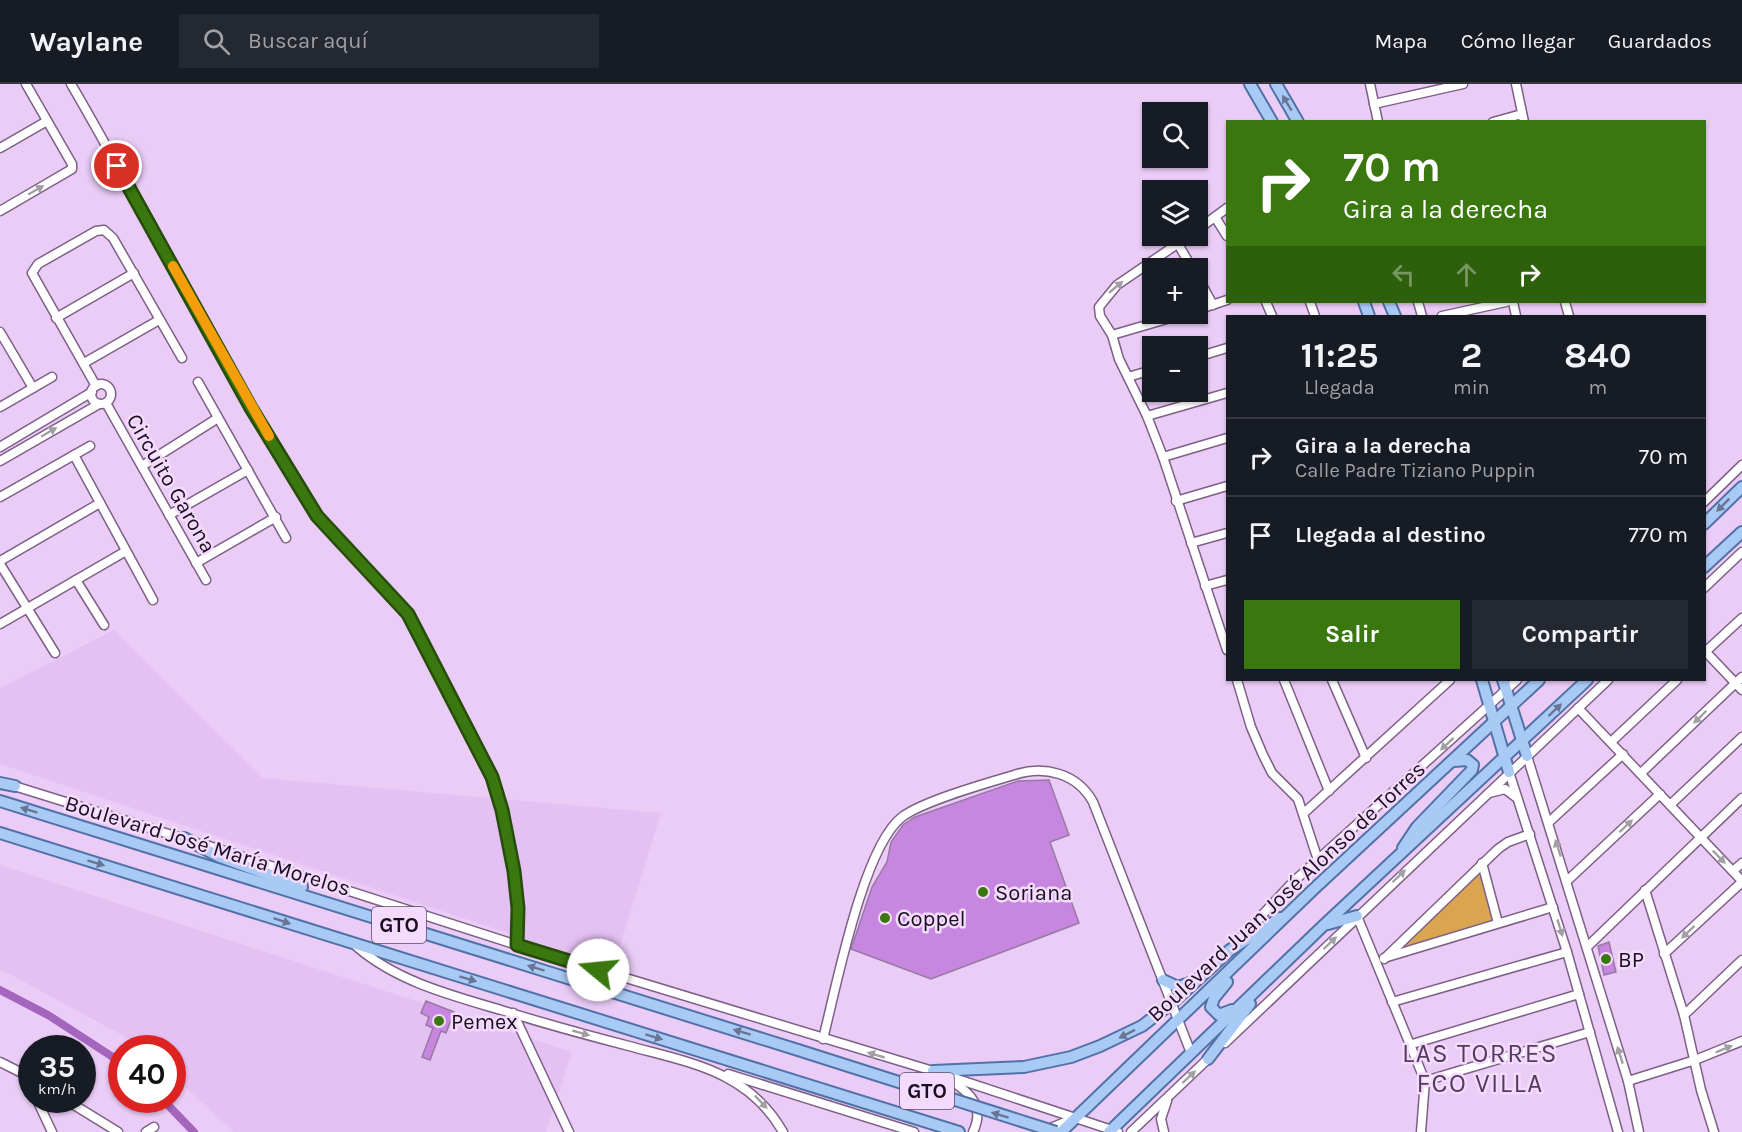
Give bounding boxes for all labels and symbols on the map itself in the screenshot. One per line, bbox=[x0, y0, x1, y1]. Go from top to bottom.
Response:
one-way arrow bbox=[1282, 95, 1293, 111]
pin bbox=[91, 140, 142, 191]
one-way arrow bbox=[28, 185, 45, 195]
one-way arrow bbox=[1108, 281, 1123, 294]
street label: Circuito Garona bbox=[121, 409, 221, 558]
one-way arrow bbox=[41, 427, 58, 437]
one-way arrow bbox=[1716, 498, 1730, 513]
one-way arrow bbox=[1547, 703, 1562, 717]
one-way arrow bbox=[1693, 710, 1707, 724]
one-way arrow bbox=[1440, 737, 1455, 750]
street label: Boulevard Juan José Alonso de Torres bbox=[1142, 756, 1431, 1027]
street label: Boulevard José María Morelos bbox=[62, 790, 354, 902]
one-way arrow bbox=[20, 805, 38, 814]
one-way arrow bbox=[1618, 820, 1633, 833]
one-way arrow bbox=[1552, 839, 1562, 857]
one-way arrow bbox=[1712, 849, 1725, 864]
one-way arrow bbox=[87, 858, 105, 868]
one-way arrow bbox=[1392, 869, 1407, 883]
place label: Soriana bbox=[995, 880, 1072, 906]
marker: Soriana bbox=[976, 885, 990, 899]
place label: Coppel bbox=[897, 906, 966, 932]
road number: GTO bbox=[372, 907, 426, 943]
marker: Coppel bbox=[878, 911, 892, 925]
one-way arrow bbox=[273, 917, 291, 926]
one-way arrow bbox=[1556, 919, 1565, 937]
one-way arrow bbox=[1681, 925, 1696, 938]
one-way arrow bbox=[1323, 936, 1337, 950]
position arrow bbox=[566, 938, 630, 1002]
place label: BP bbox=[1618, 947, 1644, 973]
marker: BP bbox=[1599, 952, 1613, 966]
one-way arrow bbox=[527, 963, 545, 972]
one-way arrow bbox=[459, 975, 477, 984]
place label: Pemex bbox=[451, 1009, 518, 1035]
marker: Pemex bbox=[432, 1014, 446, 1028]
one-way arrow bbox=[733, 1027, 751, 1037]
one-way arrow bbox=[572, 1029, 590, 1038]
one-way arrow bbox=[1118, 1029, 1135, 1038]
one-way arrow bbox=[645, 1033, 663, 1042]
speed limit sign: 40 bbox=[108, 1035, 186, 1113]
district label: LAS TORRES FCO VILLA bbox=[1402, 1038, 1558, 1099]
one-way arrow bbox=[1715, 1044, 1733, 1054]
one-way arrow bbox=[1615, 1046, 1624, 1064]
one-way arrow bbox=[867, 1050, 885, 1059]
one-way arrow bbox=[1181, 1070, 1196, 1084]
road number: GTO bbox=[900, 1073, 954, 1109]
one-way arrow bbox=[753, 1094, 767, 1108]
one-way arrow bbox=[991, 1110, 1009, 1119]

